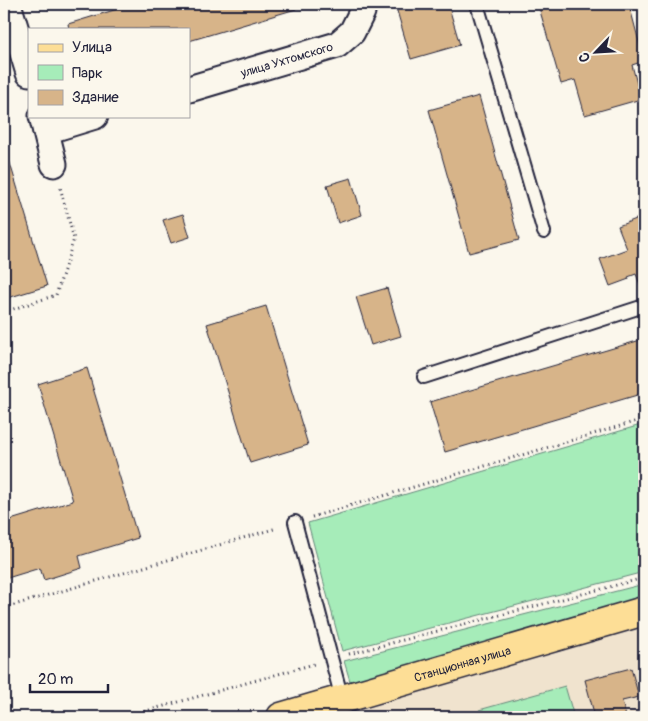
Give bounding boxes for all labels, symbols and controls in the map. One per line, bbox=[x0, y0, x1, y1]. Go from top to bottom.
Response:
legend bbox=[28, 28, 190, 118]
north arrow bbox=[570, 28, 620, 78]
text: Улица bbox=[72, 38, 112, 57]
street label: улица Ухтомского bbox=[238, 39, 335, 81]
text: С bbox=[575, 49, 594, 65]
text: Парк bbox=[72, 64, 103, 83]
text: Здание bbox=[72, 88, 119, 107]
street label: Станционная улица bbox=[412, 643, 513, 686]
scale bar bbox=[30, 661, 108, 693]
text: 20 m bbox=[38, 670, 73, 689]

